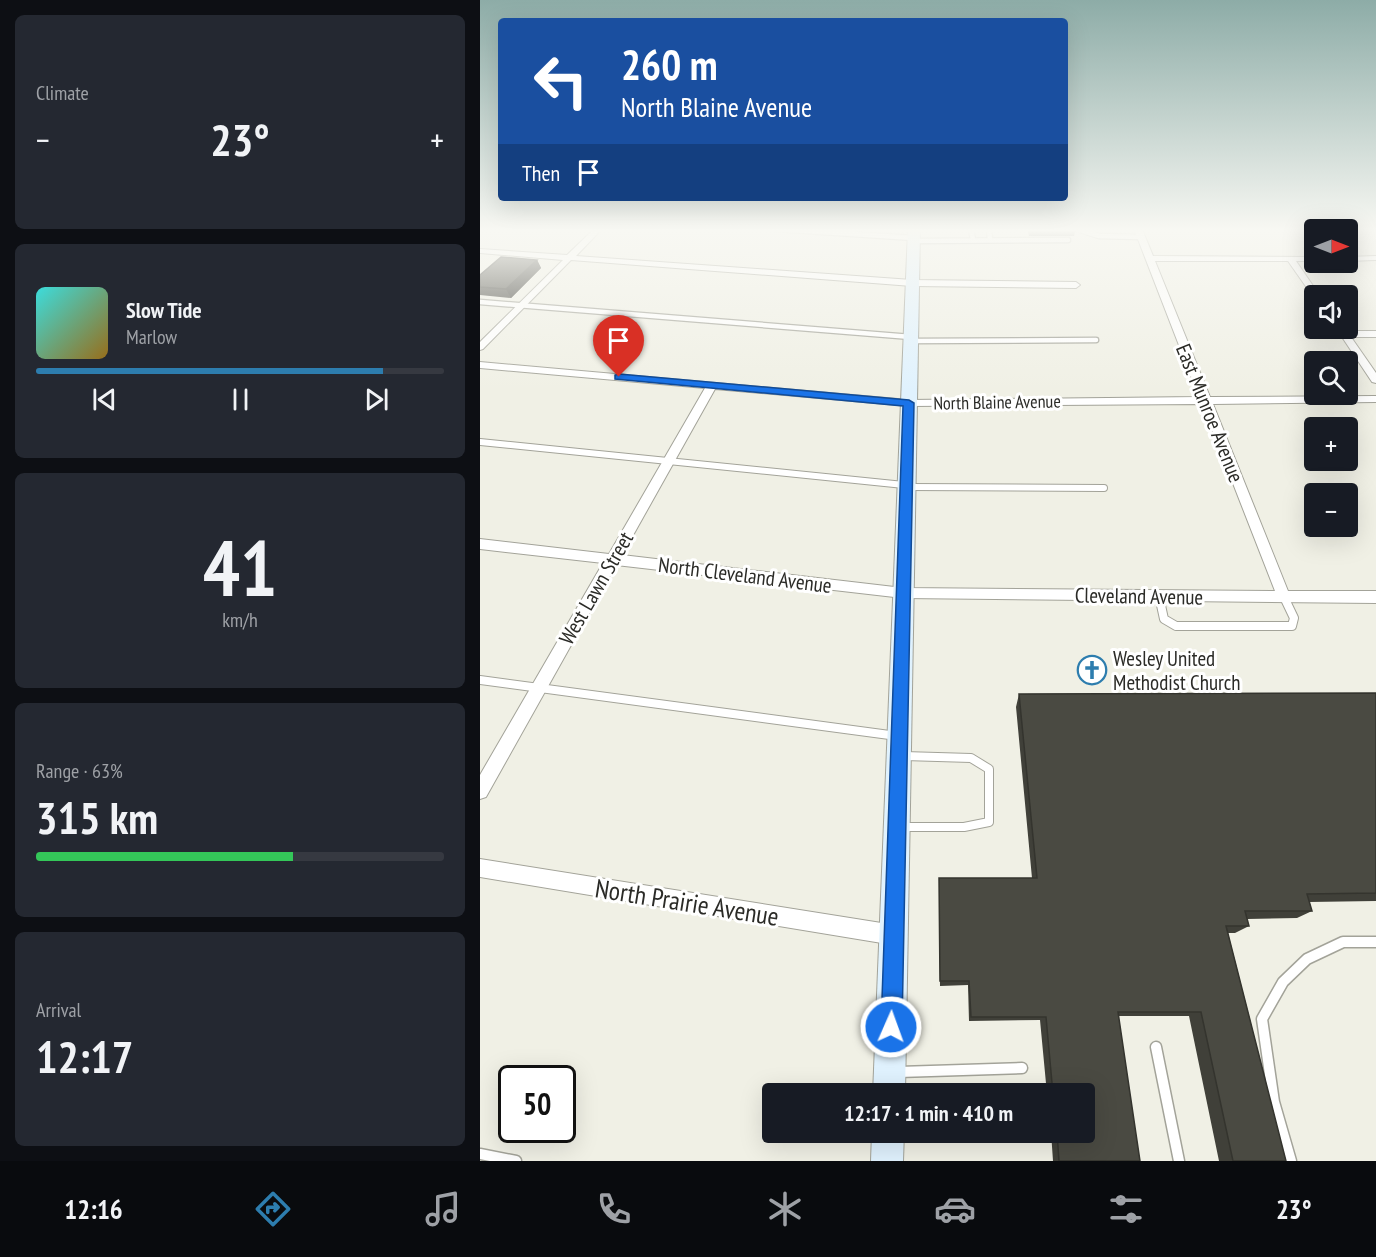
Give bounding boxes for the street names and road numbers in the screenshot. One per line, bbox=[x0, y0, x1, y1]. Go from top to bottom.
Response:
street label: East Munroe Avenue bbox=[1170, 340, 1250, 486]
street label: North Blaine Avenue bbox=[933, 389, 1061, 415]
street label: West Lawn Street bbox=[553, 527, 639, 649]
street label: North Cleveland Avenue bbox=[657, 551, 833, 599]
street label: Cleveland Avenue bbox=[1075, 581, 1203, 611]
street label: North Prairie Avenue bbox=[593, 871, 781, 933]

